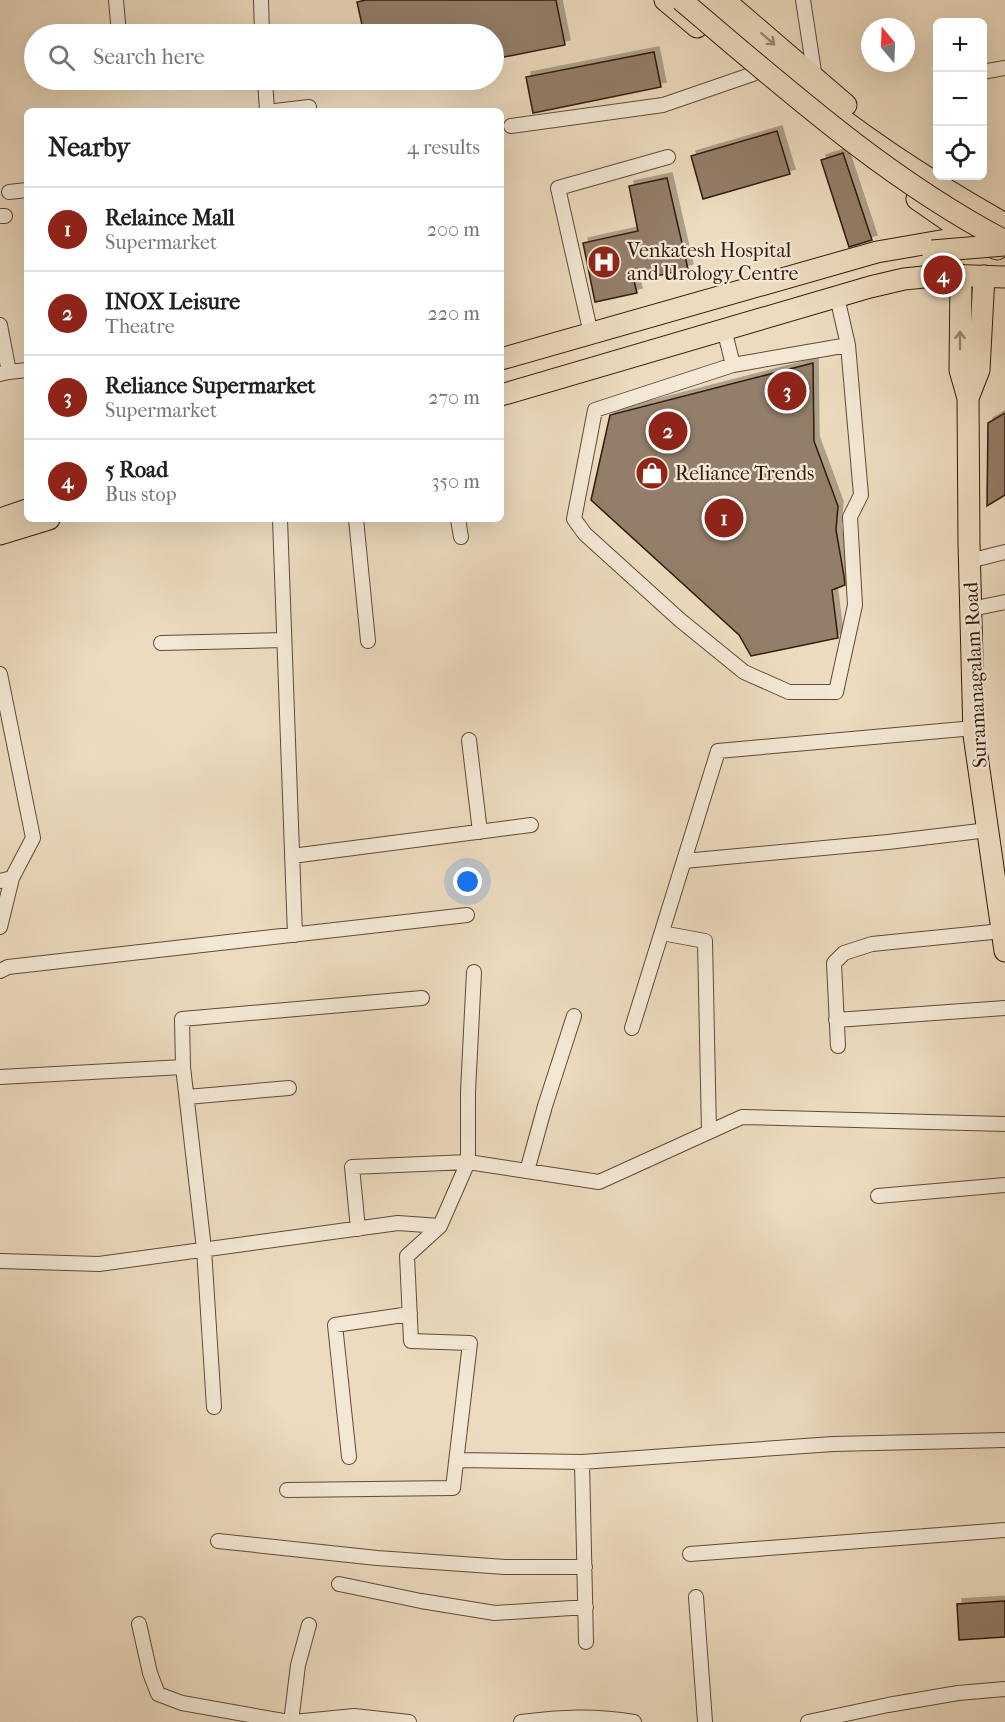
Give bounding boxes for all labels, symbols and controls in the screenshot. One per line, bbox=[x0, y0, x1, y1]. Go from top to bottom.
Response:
north arrow bbox=[861, 18, 915, 72]
map controls bbox=[933, 18, 987, 180]
button: + bbox=[933, 18, 987, 72]
search box bbox=[24, 24, 504, 90]
one-way arrow bbox=[760, 32, 776, 45]
icon: search bbox=[45, 41, 78, 74]
text: Search here bbox=[93, 44, 205, 70]
button: − bbox=[933, 72, 987, 126]
button: locate bbox=[933, 126, 987, 180]
text: Nearby bbox=[48, 132, 130, 163]
text: 4 results bbox=[407, 136, 480, 159]
text: Relaince Mall bbox=[105, 205, 235, 231]
text: 1 bbox=[64, 218, 71, 241]
text: 200 m bbox=[427, 218, 480, 241]
text: Supermarket bbox=[105, 231, 217, 254]
place label: Venkatesh Hospital and Urology Centre bbox=[626, 239, 798, 285]
hospital icon: Venkatesh Hospital and Urology Centre bbox=[586, 244, 622, 280]
pin: 4 bbox=[924, 252, 962, 298]
text: INOX Leisure bbox=[105, 289, 240, 315]
text: 2 bbox=[62, 302, 73, 325]
text: 220 m bbox=[427, 302, 480, 325]
text: Theatre bbox=[105, 315, 175, 338]
one-way arrow bbox=[954, 331, 966, 351]
pin: 3 bbox=[768, 368, 806, 414]
text: Reliance Supermarket bbox=[105, 373, 315, 399]
text: 3 bbox=[63, 386, 72, 409]
text: 270 m bbox=[428, 386, 480, 409]
text: Supermarket bbox=[105, 399, 217, 422]
pin: 2 bbox=[648, 408, 688, 454]
shop icon: Reliance Trends bbox=[634, 455, 670, 491]
text: 5 Road bbox=[105, 457, 168, 483]
place label: Reliance Trends bbox=[675, 462, 814, 485]
text: 4 bbox=[62, 470, 73, 493]
text: 350 m bbox=[431, 470, 480, 493]
text: Bus stop bbox=[105, 483, 177, 506]
pin: 1 bbox=[704, 496, 744, 540]
street label: Suramanagalam Road bbox=[959, 580, 992, 769]
your location bbox=[453, 867, 482, 896]

